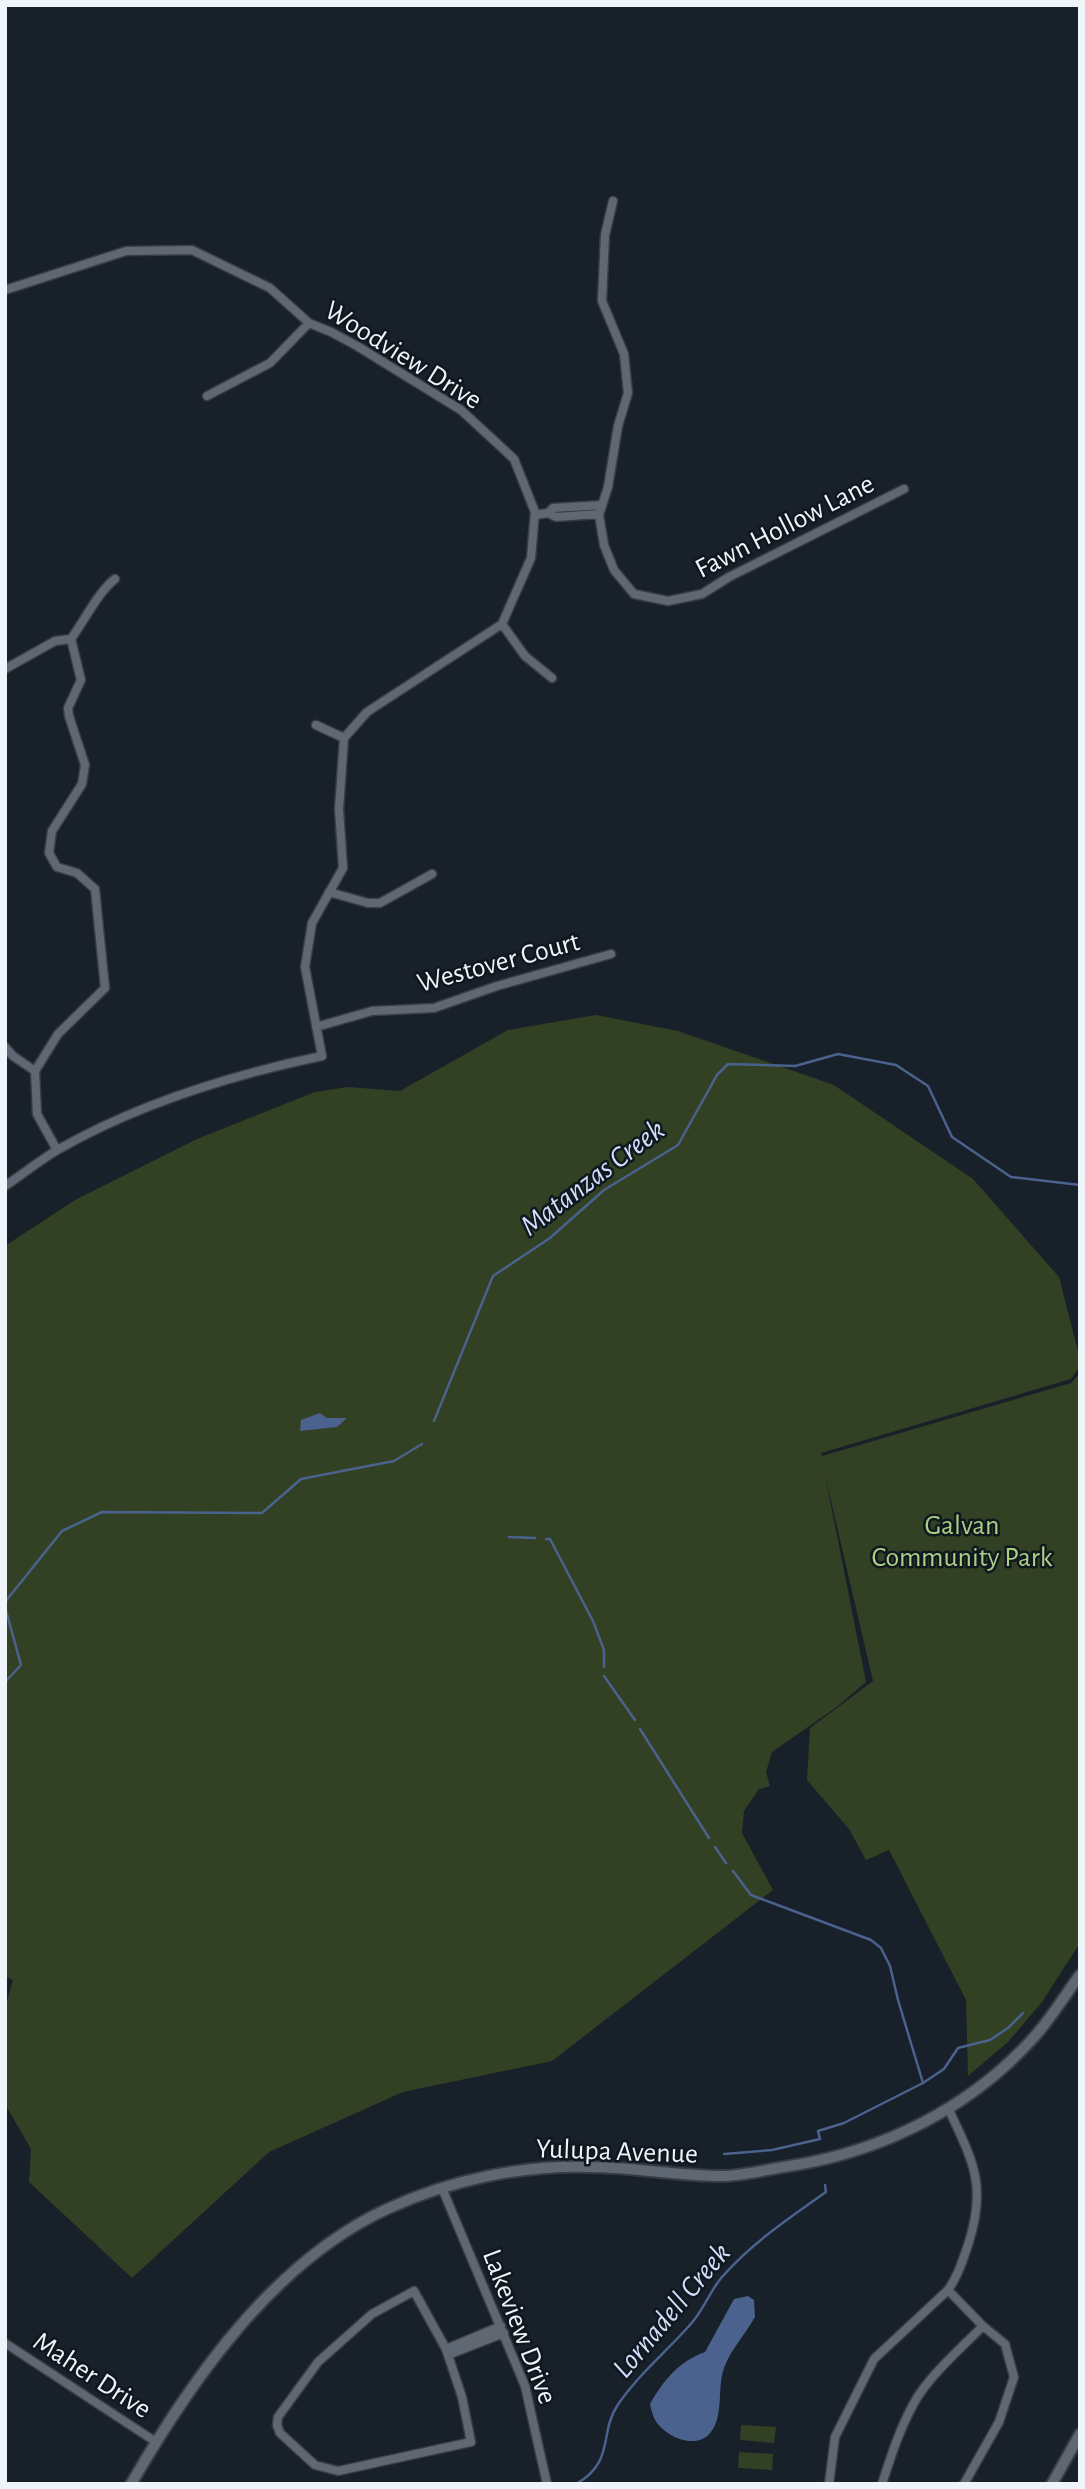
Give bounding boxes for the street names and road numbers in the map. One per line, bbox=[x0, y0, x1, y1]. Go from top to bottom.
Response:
street label: Woodview Drive bbox=[320, 296, 486, 415]
street label: Fawn Hollow Lane bbox=[691, 470, 879, 584]
street label: Westover Court bbox=[414, 928, 583, 998]
street label: Yulupa Avenue bbox=[536, 2135, 698, 2169]
street label: Lakeview Drive bbox=[477, 2246, 561, 2408]
street label: Maher Drive bbox=[28, 2327, 156, 2424]

